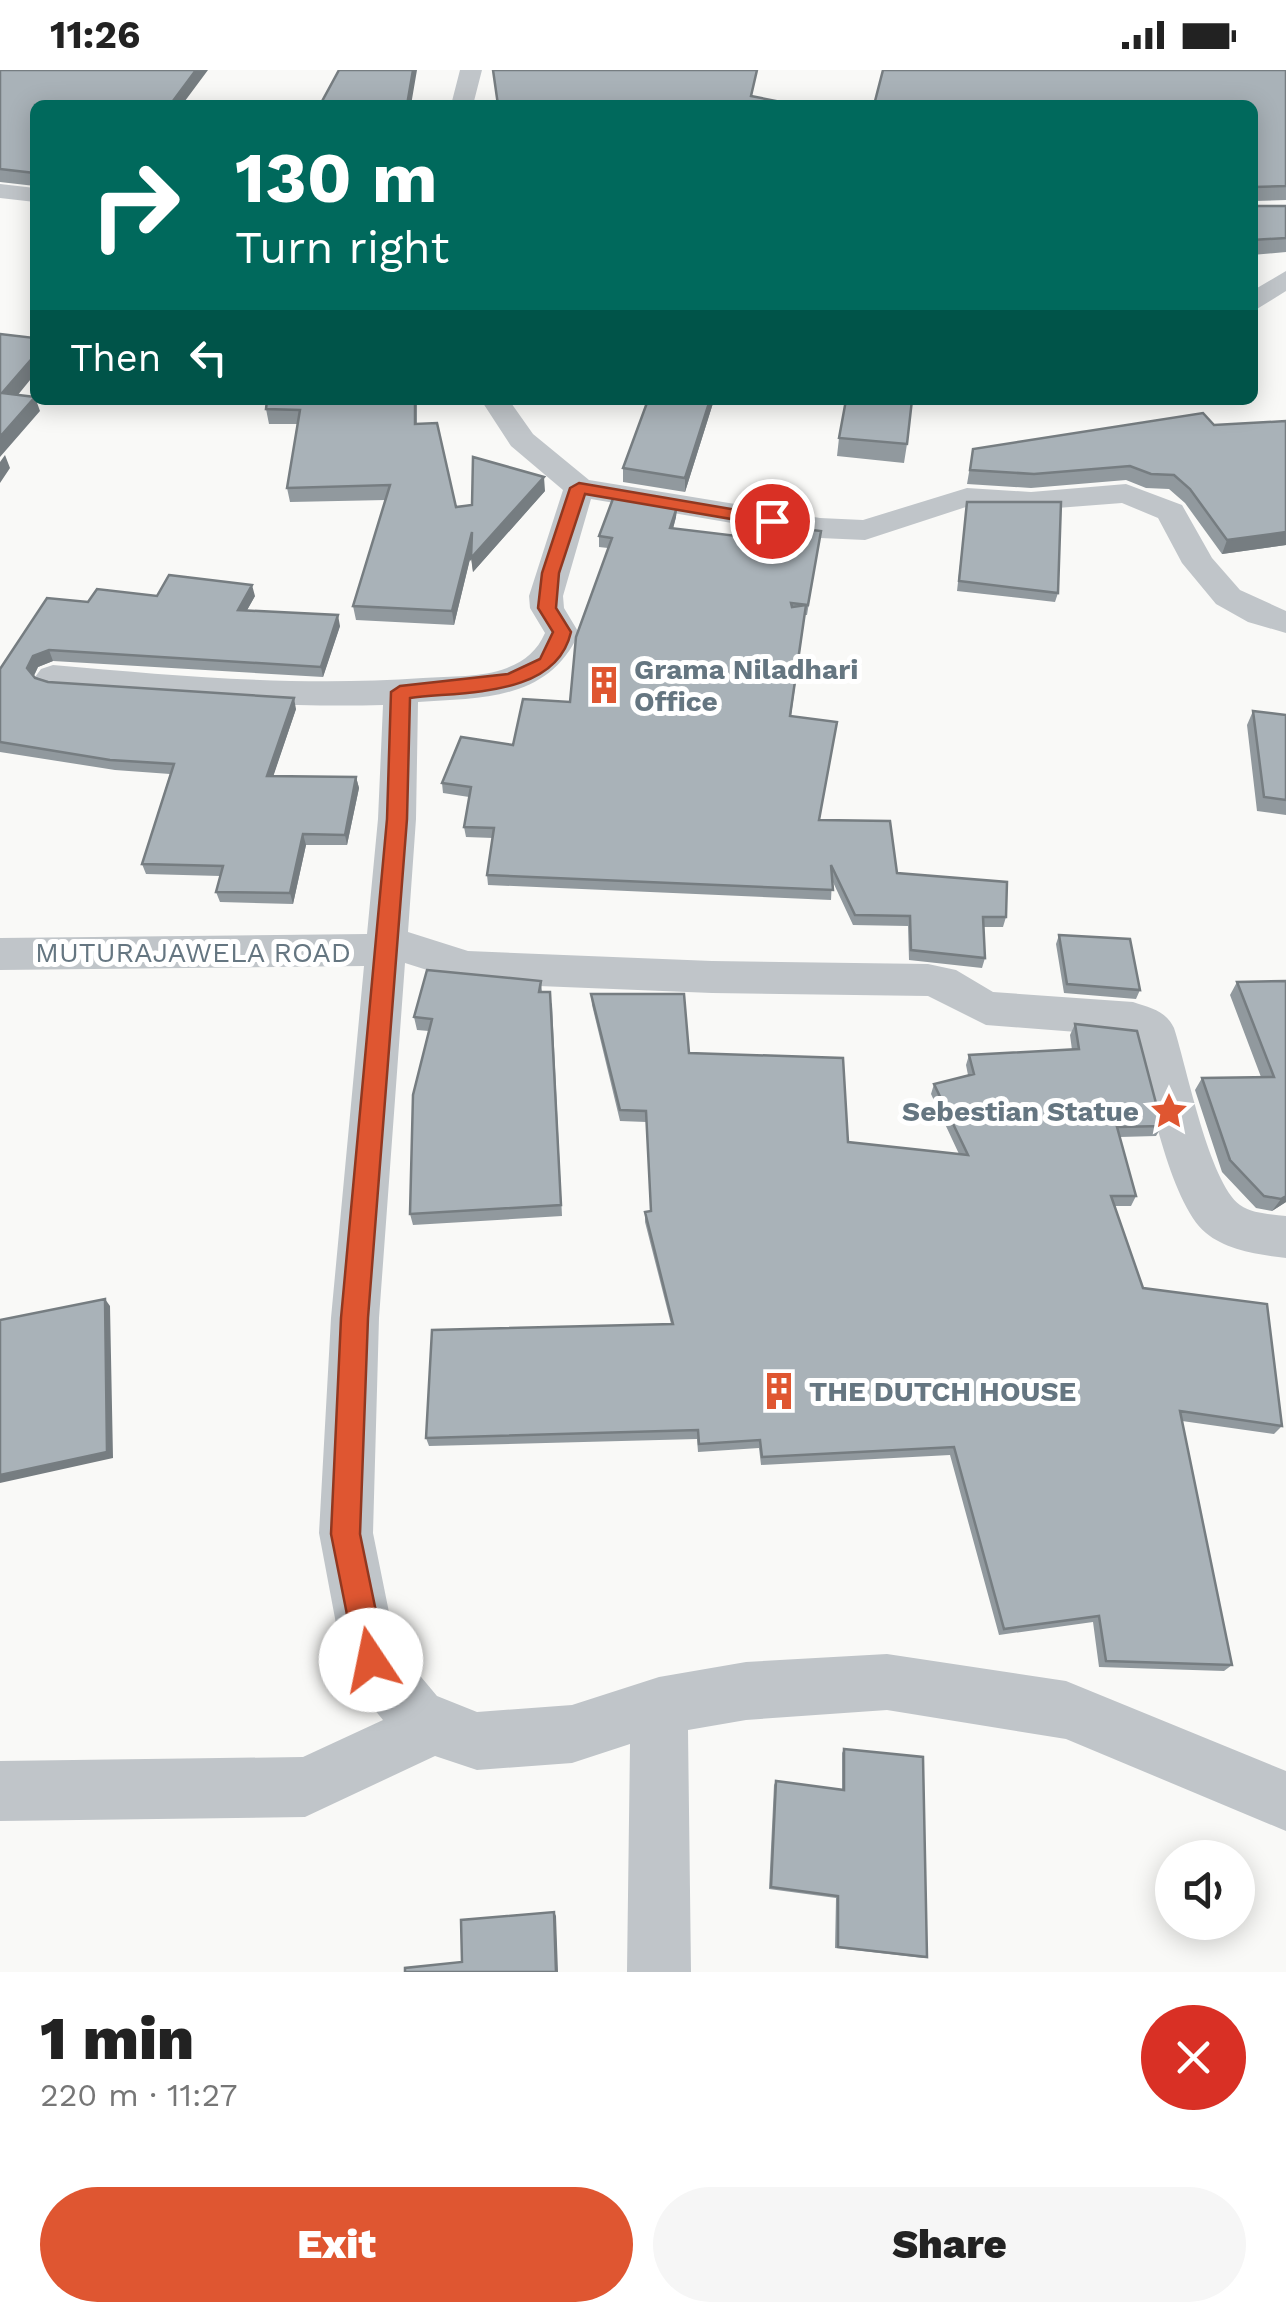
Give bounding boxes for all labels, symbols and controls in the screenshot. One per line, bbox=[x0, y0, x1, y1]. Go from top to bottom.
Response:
text: 11:26 bbox=[50, 13, 140, 57]
text: 130 m bbox=[235, 137, 438, 219]
icon: right bbox=[70, 140, 200, 270]
text: Turn right bbox=[235, 221, 449, 274]
icon: left bbox=[181, 330, 236, 385]
text: Then bbox=[70, 336, 161, 380]
pin bbox=[730, 479, 815, 564]
icon: arrive bbox=[745, 494, 800, 549]
place label: Grama Niladhari Office bbox=[634, 653, 858, 718]
building icon: Grama Niladhari Office bbox=[583, 664, 625, 706]
street label: MUTURAJAWELA ROAD bbox=[35, 936, 351, 969]
place icon: Sebestian Statue bbox=[1148, 1090, 1190, 1132]
place label: Sebestian Statue bbox=[902, 1095, 1139, 1128]
building icon: THE DUTCH HOUSE bbox=[758, 1370, 800, 1412]
place label: THE DUTCH HOUSE bbox=[809, 1375, 1076, 1408]
position arrow bbox=[319, 1608, 423, 1712]
map controls bbox=[1155, 1840, 1255, 1940]
button: sound bbox=[1155, 1840, 1255, 1940]
text: 1 min bbox=[40, 2003, 194, 2074]
button: close bbox=[1141, 2005, 1246, 2110]
text: 220 m · 11:27 bbox=[40, 2076, 237, 2114]
button: Exit bbox=[40, 2187, 633, 2302]
button: Share bbox=[653, 2187, 1246, 2302]

